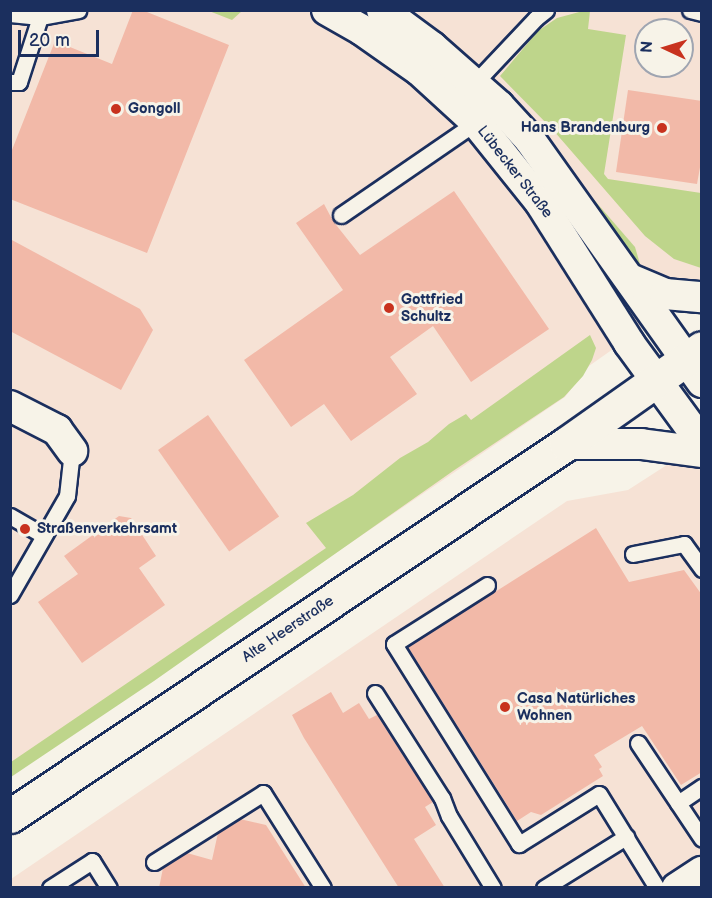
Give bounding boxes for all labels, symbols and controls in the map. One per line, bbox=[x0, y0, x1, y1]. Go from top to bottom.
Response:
scale bar bbox=[21, 18, 102, 56]
north arrow bbox=[634, 18, 694, 78]
text: 20 m bbox=[29, 30, 70, 51]
text: N bbox=[638, 40, 657, 54]
place label: Gongoll bbox=[128, 100, 181, 118]
marker: Gongoll bbox=[109, 102, 123, 116]
place label: Hans Brandenburg bbox=[521, 119, 650, 137]
marker: Hans Brandenburg bbox=[655, 121, 669, 135]
street label: Lübecker Straße bbox=[473, 122, 557, 222]
place label: Gottfried Schultz bbox=[401, 290, 463, 325]
marker: Gottfried Schultz bbox=[382, 301, 396, 315]
place label: Straßenverkehrsamt bbox=[37, 520, 177, 538]
marker: Straßenverkehrsamt bbox=[18, 522, 32, 536]
street label: Alte Heerstraße bbox=[239, 592, 337, 666]
place label: Casa Natürliches Wohnen bbox=[517, 689, 635, 724]
marker: Casa Natürliches Wohnen bbox=[498, 700, 512, 714]

